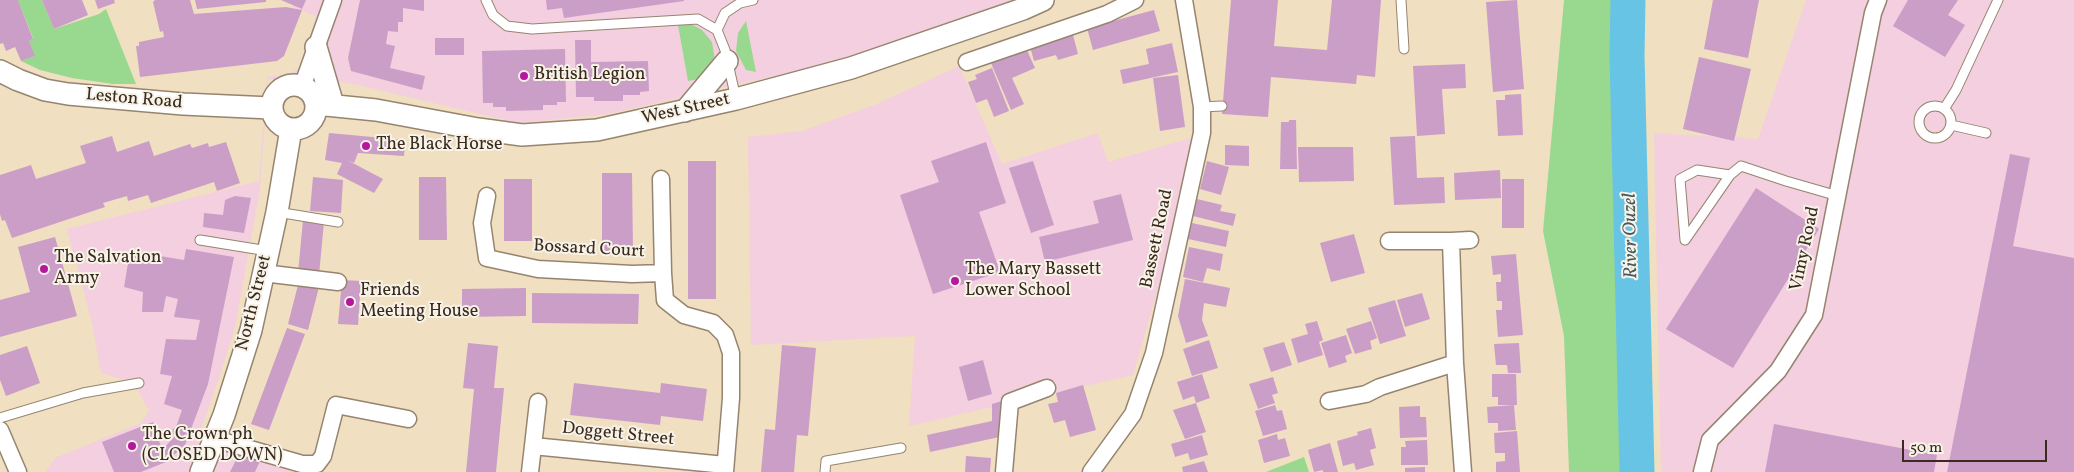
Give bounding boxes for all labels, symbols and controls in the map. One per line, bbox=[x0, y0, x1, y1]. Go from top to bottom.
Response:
place label: British Legion bbox=[534, 65, 645, 87]
marker: British Legion bbox=[518, 70, 530, 82]
street label: Leston Road bbox=[85, 85, 183, 115]
street label: West Street bbox=[640, 89, 732, 131]
place label: The Black Horse bbox=[376, 135, 503, 157]
marker: The Black Horse bbox=[360, 140, 372, 152]
street label: Bassett Road bbox=[1137, 187, 1179, 291]
water label: River Ouzel bbox=[1620, 193, 1644, 279]
street label: Vimy Road bbox=[1786, 205, 1826, 293]
street label: Bossard Court bbox=[533, 236, 645, 264]
place label: The Salvation Army bbox=[54, 248, 162, 290]
street label: North Street bbox=[233, 253, 277, 353]
place label: The Mary Bassett Lower School bbox=[965, 260, 1101, 302]
marker: The Salvation Army bbox=[38, 263, 50, 275]
marker: The Mary Bassett Lower School bbox=[949, 275, 961, 287]
place label: Friends Meeting House bbox=[360, 281, 478, 324]
marker: Friends Meeting House bbox=[344, 296, 356, 308]
street label: Doggett Street bbox=[561, 418, 675, 452]
place label: The Crown ph (CLOSED DOWN) bbox=[142, 425, 282, 468]
scale bar bbox=[1904, 430, 2049, 462]
text: 50 m bbox=[1910, 438, 1942, 459]
marker: The Crown ph (CLOSED DOWN) bbox=[126, 440, 138, 452]

